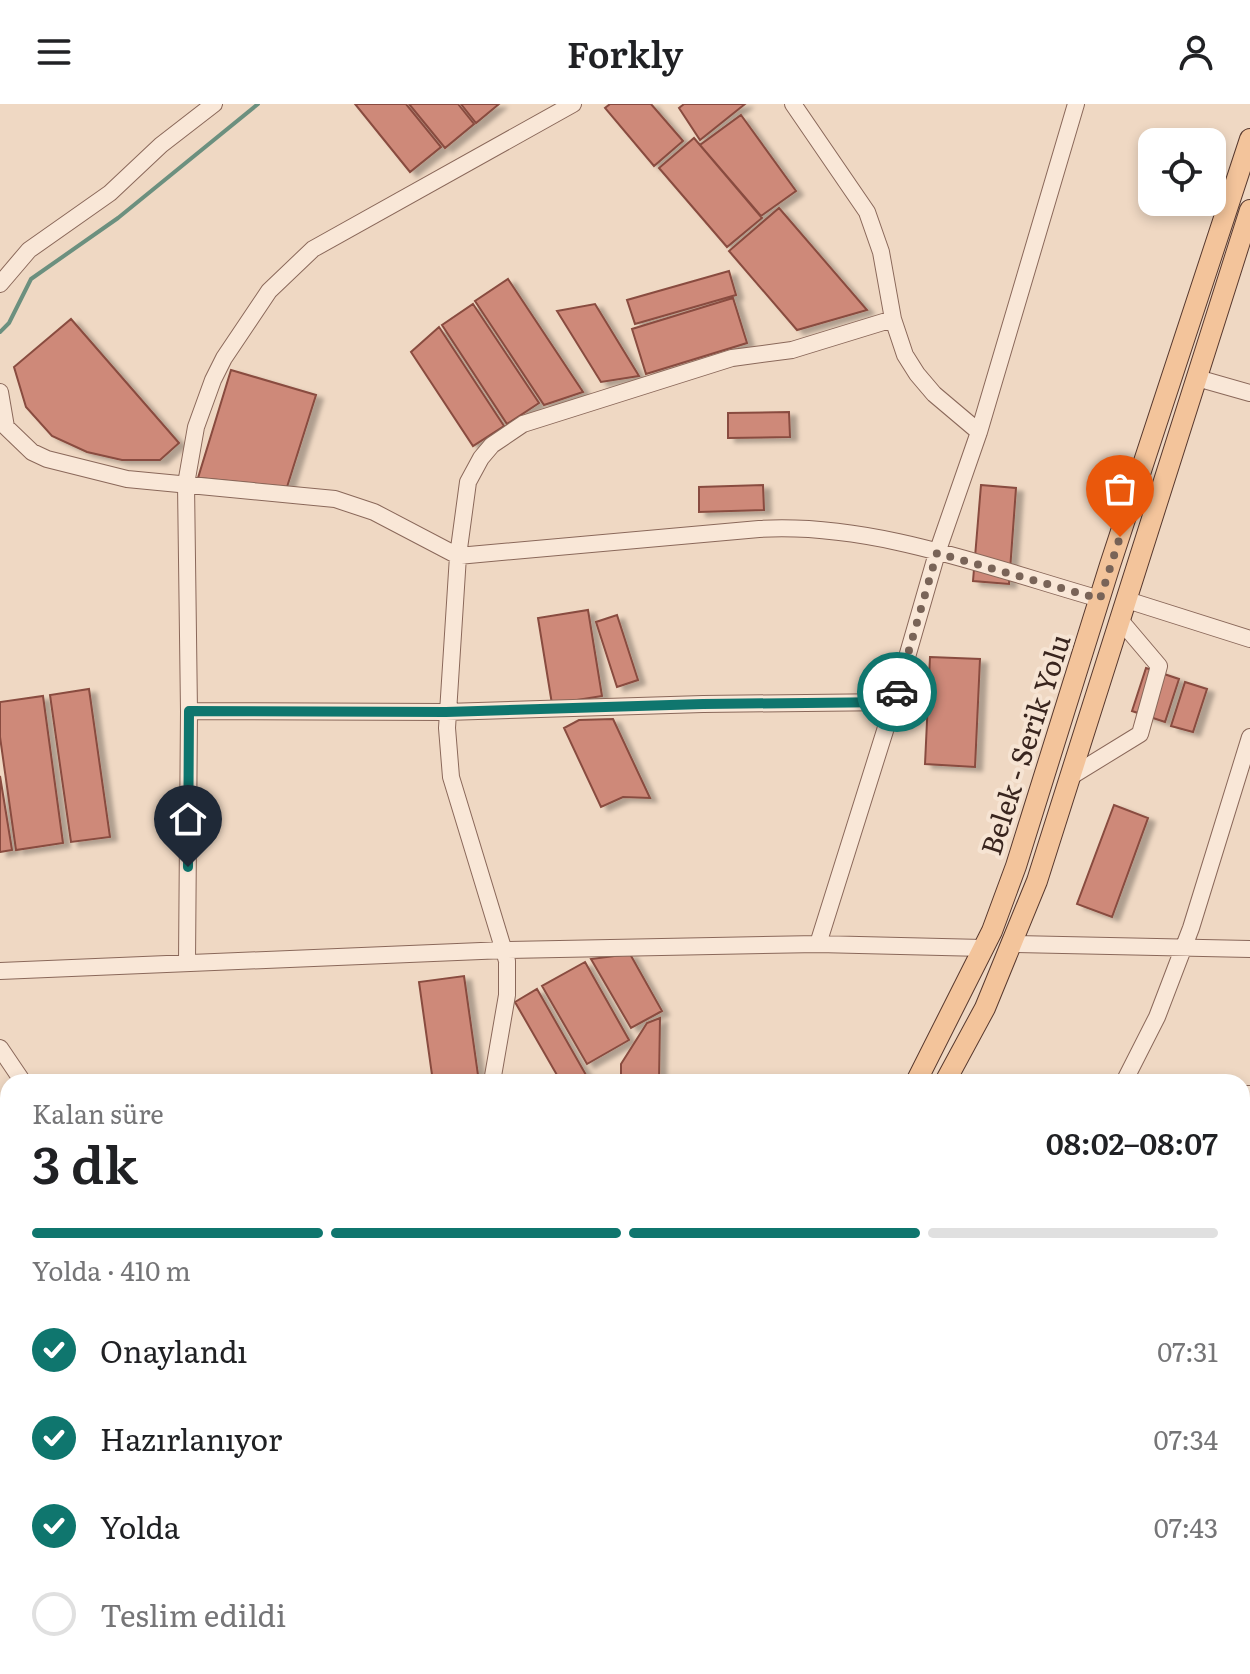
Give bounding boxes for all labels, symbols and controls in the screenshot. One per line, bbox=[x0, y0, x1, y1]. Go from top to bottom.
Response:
text: Forkly bbox=[567, 26, 683, 79]
icon: menu bbox=[32, 30, 76, 74]
icon: person bbox=[1174, 30, 1218, 74]
map controls bbox=[1138, 128, 1226, 216]
button: locate bbox=[1138, 128, 1226, 216]
pin bbox=[1086, 455, 1154, 537]
icon: bag bbox=[1098, 467, 1142, 511]
street label: Belek - Serik Yolu bbox=[968, 628, 1080, 860]
courier bbox=[857, 652, 937, 732]
icon: car bbox=[875, 670, 919, 714]
pin bbox=[154, 785, 222, 867]
icon: home bbox=[166, 797, 210, 841]
text: Kalan süre bbox=[32, 1093, 164, 1132]
text: 08:02–08:07 bbox=[1046, 1120, 1218, 1164]
text: 3 dk bbox=[32, 1123, 138, 1200]
text: Yolda · 410 m bbox=[32, 1250, 191, 1289]
icon: check bbox=[32, 1328, 76, 1372]
text: Onaylandı bbox=[100, 1328, 247, 1372]
text: 07:31 bbox=[1157, 1331, 1218, 1370]
icon: check bbox=[32, 1416, 76, 1460]
text: Hazırlanıyor bbox=[100, 1416, 282, 1460]
text: 07:34 bbox=[1154, 1419, 1218, 1458]
icon: check bbox=[32, 1504, 76, 1548]
text: Yolda bbox=[100, 1504, 180, 1548]
text: 07:43 bbox=[1154, 1507, 1218, 1546]
text: Teslim edildi bbox=[100, 1592, 286, 1636]

